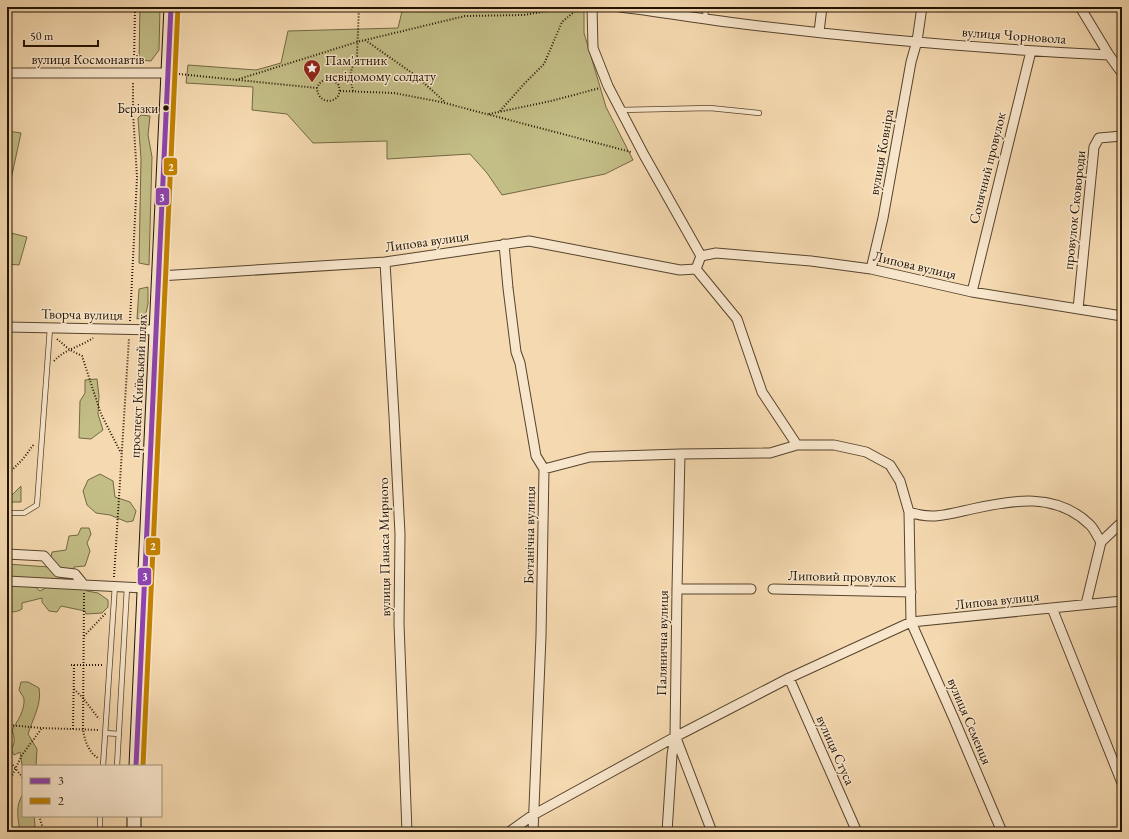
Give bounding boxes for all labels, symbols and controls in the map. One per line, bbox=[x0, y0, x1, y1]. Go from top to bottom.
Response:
scale bar bbox=[24, 22, 98, 48]
street label: вулиця Чорновола bbox=[961, 22, 1067, 48]
text: 50 m bbox=[30, 28, 54, 44]
street label: вулиця Космонавтів bbox=[31, 50, 145, 68]
place label: Пам'ятник невідомому солдату bbox=[325, 51, 437, 85]
place icon: Пам'ятник невідомому солдату bbox=[302, 58, 322, 83]
place label: Берізки bbox=[117, 100, 158, 117]
marker: Берізки bbox=[161, 103, 171, 113]
street label: вулиця Ковніра bbox=[865, 107, 897, 196]
street label: Сонячний провулок bbox=[964, 110, 1010, 226]
street label: провулок Сковороди bbox=[1059, 149, 1089, 270]
line badge: 2 bbox=[163, 157, 178, 176]
text: 2 bbox=[168, 160, 174, 174]
line badge: 3 bbox=[155, 187, 170, 206]
text: 3 bbox=[159, 190, 165, 204]
street label: Липова вулиця bbox=[384, 226, 470, 256]
street label: Липова вулиця bbox=[872, 247, 958, 283]
street label: Творча вулиця bbox=[41, 304, 123, 324]
street label: проспект Київський шлях bbox=[125, 313, 151, 459]
street label: вулиця Панаса Мирного bbox=[374, 477, 394, 617]
street label: Ботанічна вулиця bbox=[519, 486, 539, 584]
line badge: 2 bbox=[145, 537, 161, 556]
text: 2 bbox=[150, 539, 156, 553]
street label: Липовий провулок bbox=[788, 566, 896, 586]
line badge: 3 bbox=[137, 567, 152, 586]
text: 3 bbox=[142, 569, 148, 583]
street label: Липова вулиця bbox=[954, 587, 1040, 613]
street label: Палянична вулиця bbox=[652, 590, 672, 696]
street label: вулиця Семенця bbox=[944, 675, 996, 767]
street label: вулиця Стуса bbox=[813, 712, 860, 788]
legend bbox=[22, 765, 162, 817]
text: 3 bbox=[58, 773, 64, 789]
text: 2 bbox=[58, 793, 64, 809]

